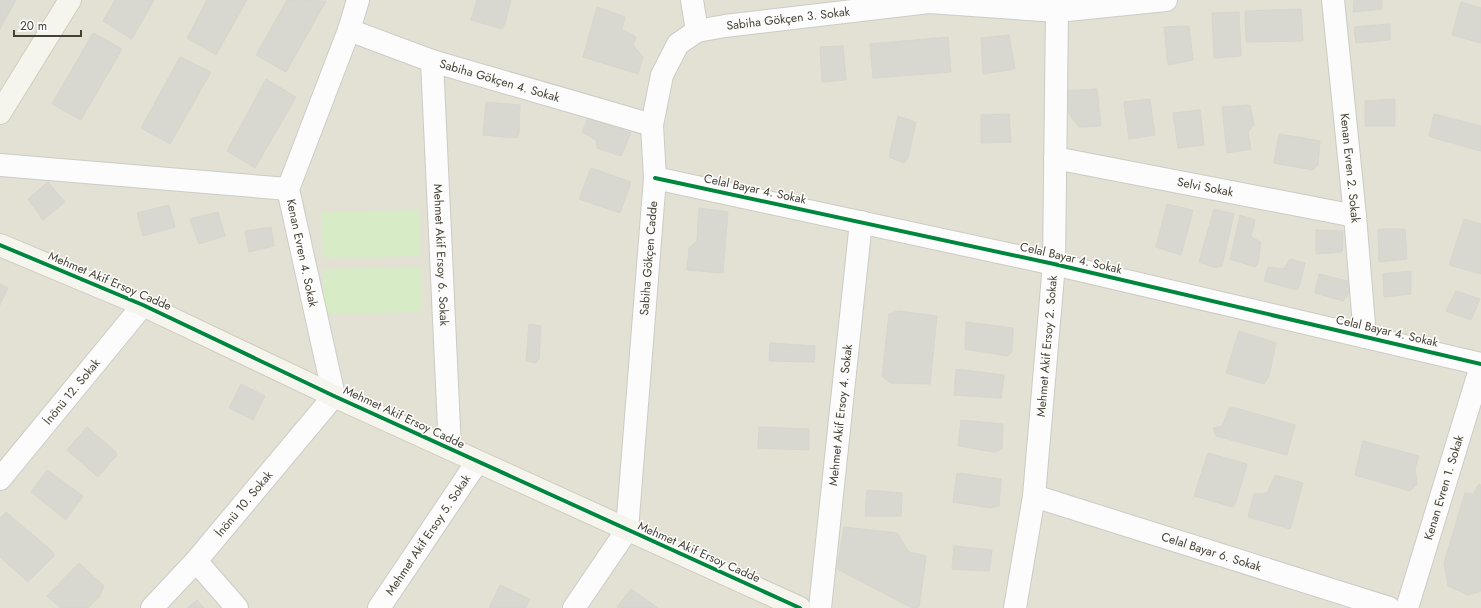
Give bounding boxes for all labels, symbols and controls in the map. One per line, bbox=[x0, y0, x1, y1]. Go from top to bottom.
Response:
street label: Sabiha Gökçen 3. Sokak bbox=[726, 2, 851, 35]
scale bar bbox=[14, 12, 81, 38]
text: 20 m bbox=[20, 17, 47, 35]
street label: Sabiha Gökçen 4. Sokak bbox=[437, 55, 563, 107]
street label: Kenan Evren 2. Sokak bbox=[1336, 112, 1365, 224]
street label: Celal Bayar 4. Sokak bbox=[702, 169, 808, 209]
street label: Selvi Sokak bbox=[1176, 173, 1236, 201]
street label: Mehmet Akif Ersoy 6. Sokak bbox=[429, 183, 453, 327]
street label: Kenan Evren 4. Sokak bbox=[282, 197, 322, 309]
street label: Sabiha Gökçen Cadde bbox=[635, 200, 662, 316]
street label: Celal Bayar 4. Sokak bbox=[1018, 238, 1124, 279]
street label: Mehmet Akif Ersoy Cadde bbox=[46, 247, 174, 315]
street label: Mehmet Akif Ersoy 2. Sokak bbox=[1032, 274, 1062, 418]
street label: Celal Bayar 4. Sokak bbox=[1334, 311, 1440, 352]
street label: Mehmet Akif Ersoy 4. Sokak bbox=[824, 343, 857, 487]
street label: İnönü 12. Sokak bbox=[39, 354, 105, 429]
street label: Mehmet Akif Ersoy Cadde bbox=[340, 381, 468, 453]
street label: Kenan Evren 1. Sokak bbox=[1419, 432, 1469, 542]
street label: İnönü 10. Sokak bbox=[211, 466, 277, 541]
street label: Mehmet Akif Ersoy 5. Sokak bbox=[381, 470, 475, 599]
street label: Mehmet Akif Ersoy Cadde bbox=[635, 517, 763, 587]
street label: Celal Bayar 6. Sokak bbox=[1159, 528, 1264, 576]

